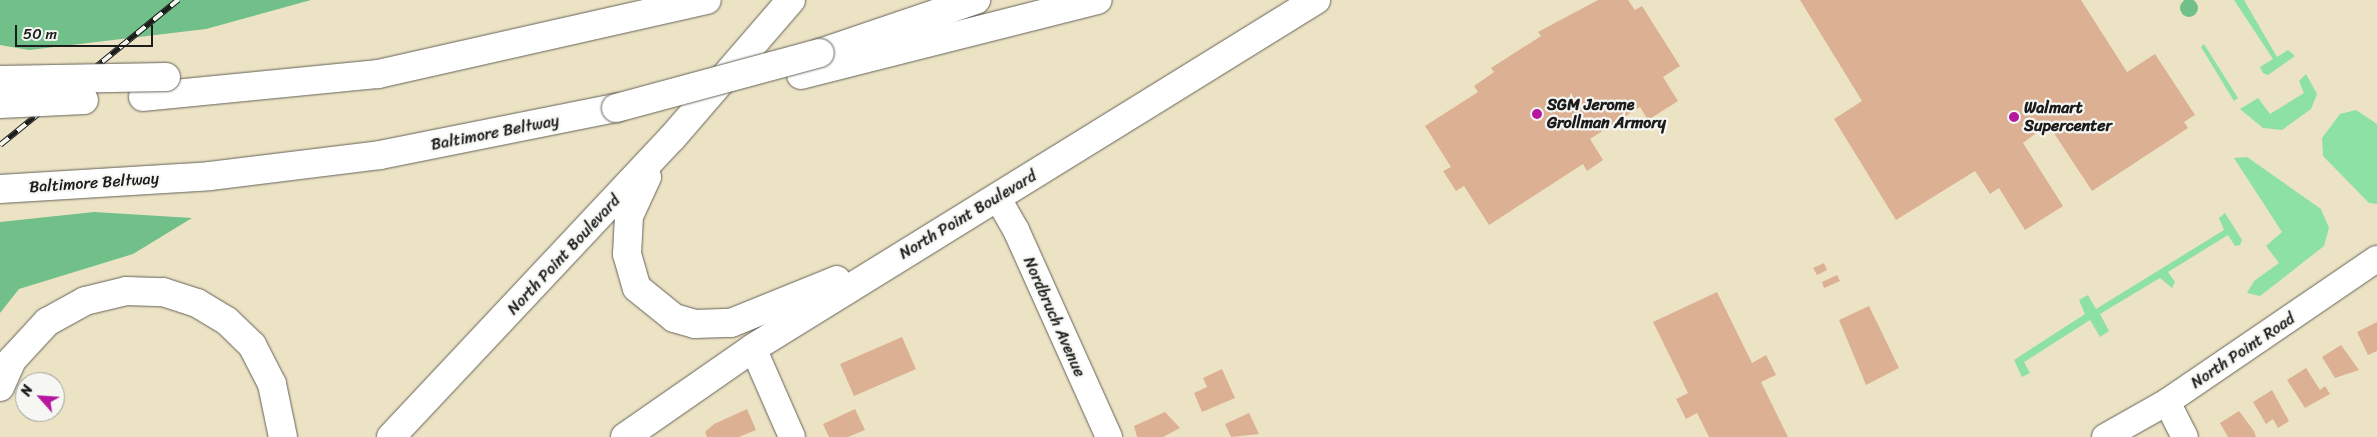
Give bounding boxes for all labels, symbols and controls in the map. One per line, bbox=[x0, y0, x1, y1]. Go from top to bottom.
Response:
scale bar bbox=[18, 15, 155, 47]
text: 50 m bbox=[23, 21, 57, 47]
place label: SGM Jerome Grollman Armory bbox=[1547, 95, 1666, 133]
place label: Walmart Supercenter bbox=[2024, 98, 2112, 136]
marker: SGM Jerome Grollman Armory bbox=[1531, 108, 1543, 120]
street label: Baltimore Beltway bbox=[429, 111, 561, 155]
marker: Walmart Supercenter bbox=[2008, 111, 2020, 123]
street label: North Point Boulevard bbox=[896, 166, 1040, 264]
street label: Baltimore Beltway bbox=[28, 169, 160, 197]
street label: North Point Boulevard bbox=[503, 191, 625, 319]
street label: Nordbruch Avenue bbox=[1019, 254, 1089, 380]
street label: North Point Road bbox=[2187, 309, 2299, 393]
north arrow bbox=[15, 372, 65, 422]
text: N bbox=[14, 381, 40, 400]

